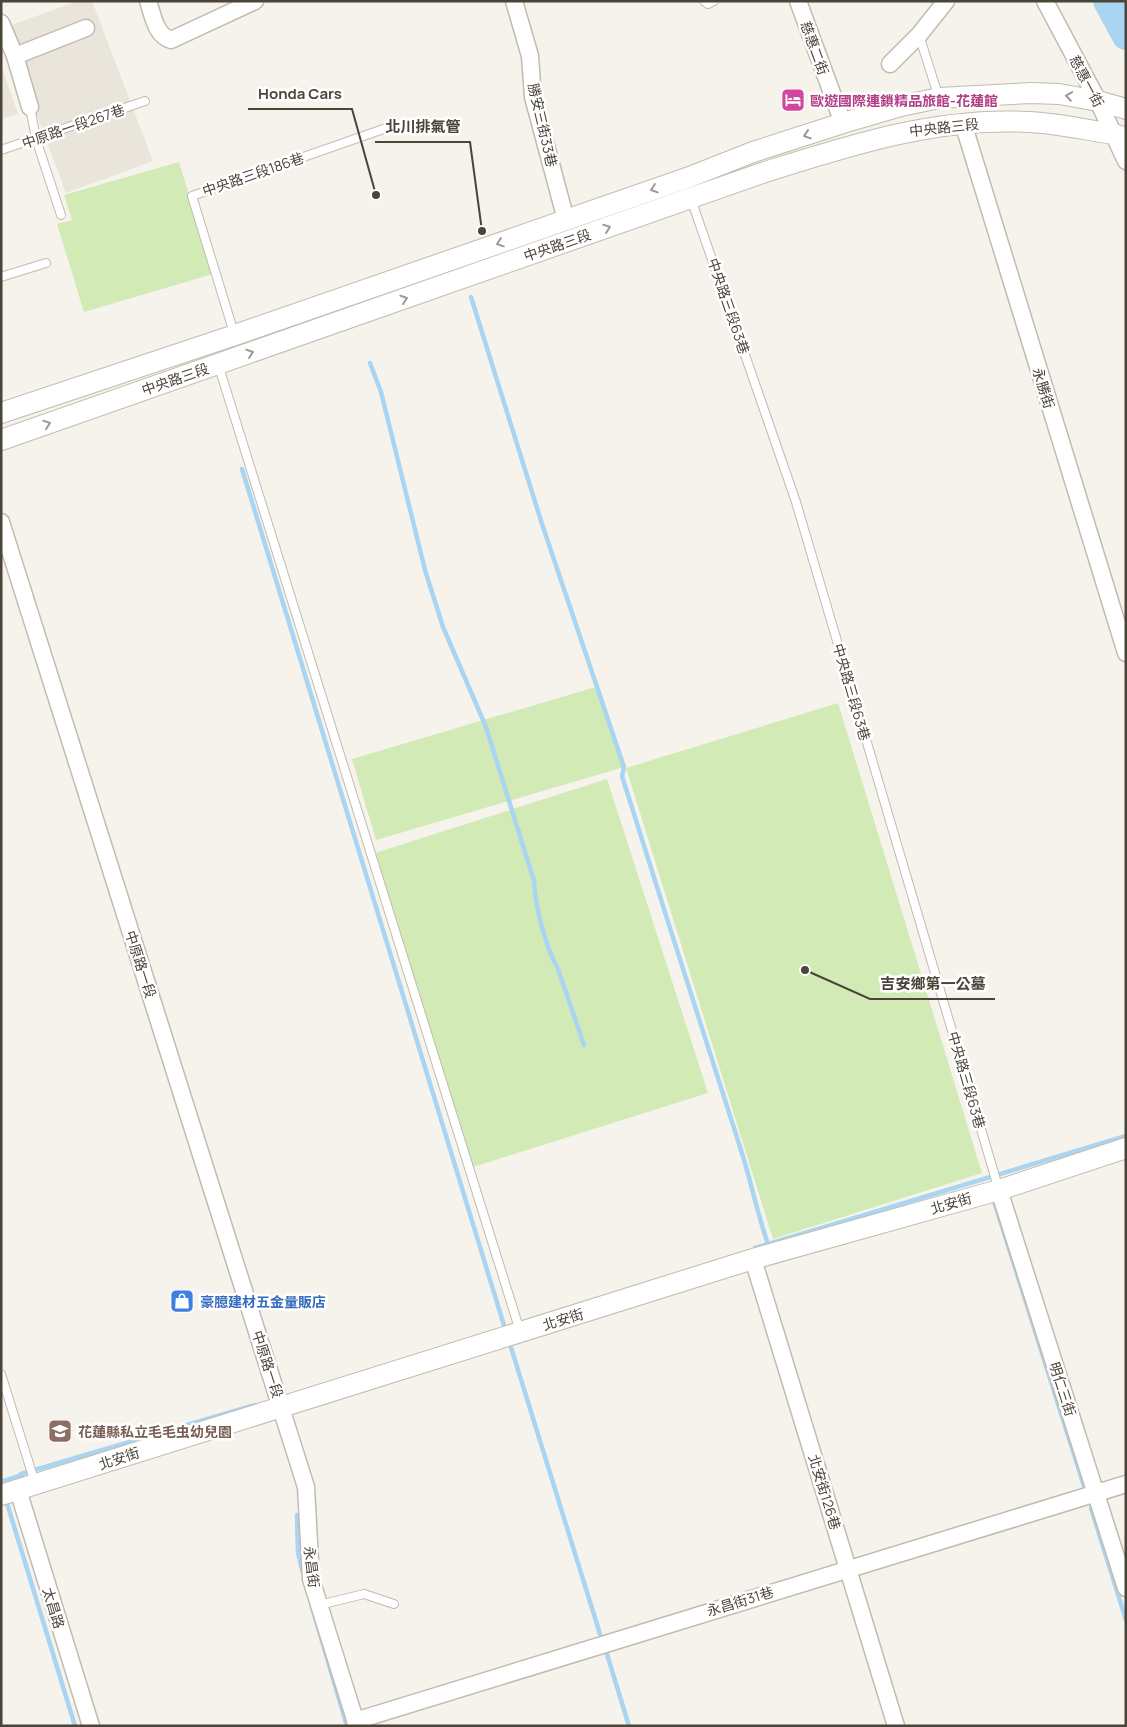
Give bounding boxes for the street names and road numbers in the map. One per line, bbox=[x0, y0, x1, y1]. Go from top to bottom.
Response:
street label: 慈惠二街 bbox=[796, 18, 834, 78]
street label: 慈惠一街 bbox=[1065, 52, 1109, 110]
street label: 勝安三街33巷 bbox=[524, 81, 562, 169]
street label: 中原路一段267巷 bbox=[19, 99, 127, 153]
street label: 中央路三段 bbox=[908, 114, 980, 140]
street label: 中央路三段186巷 bbox=[200, 148, 306, 200]
street label: 中央路三段 bbox=[521, 225, 593, 265]
street label: 中央路三段63巷 bbox=[704, 255, 754, 357]
street label: 中央路三段 bbox=[139, 359, 211, 399]
street label: 永勝街 bbox=[1029, 365, 1059, 411]
street label: 中央路三段63巷 bbox=[829, 641, 875, 743]
street label: 中原路一段 bbox=[121, 928, 161, 1000]
street label: 中央路三段63巷 bbox=[944, 1029, 990, 1131]
street label: 北安街 bbox=[928, 1188, 974, 1218]
street label: 北安街 bbox=[540, 1304, 586, 1334]
street label: 中原路一段 bbox=[248, 1328, 288, 1400]
street label: 明仁三街 bbox=[1045, 1359, 1081, 1419]
street label: 北安街 bbox=[96, 1442, 142, 1474]
street label: 北安街126巷 bbox=[804, 1452, 846, 1532]
street label: 永昌街 bbox=[300, 1545, 324, 1589]
street label: 永昌街31巷 bbox=[704, 1582, 776, 1620]
street label: 太昌路 bbox=[39, 1585, 69, 1631]

